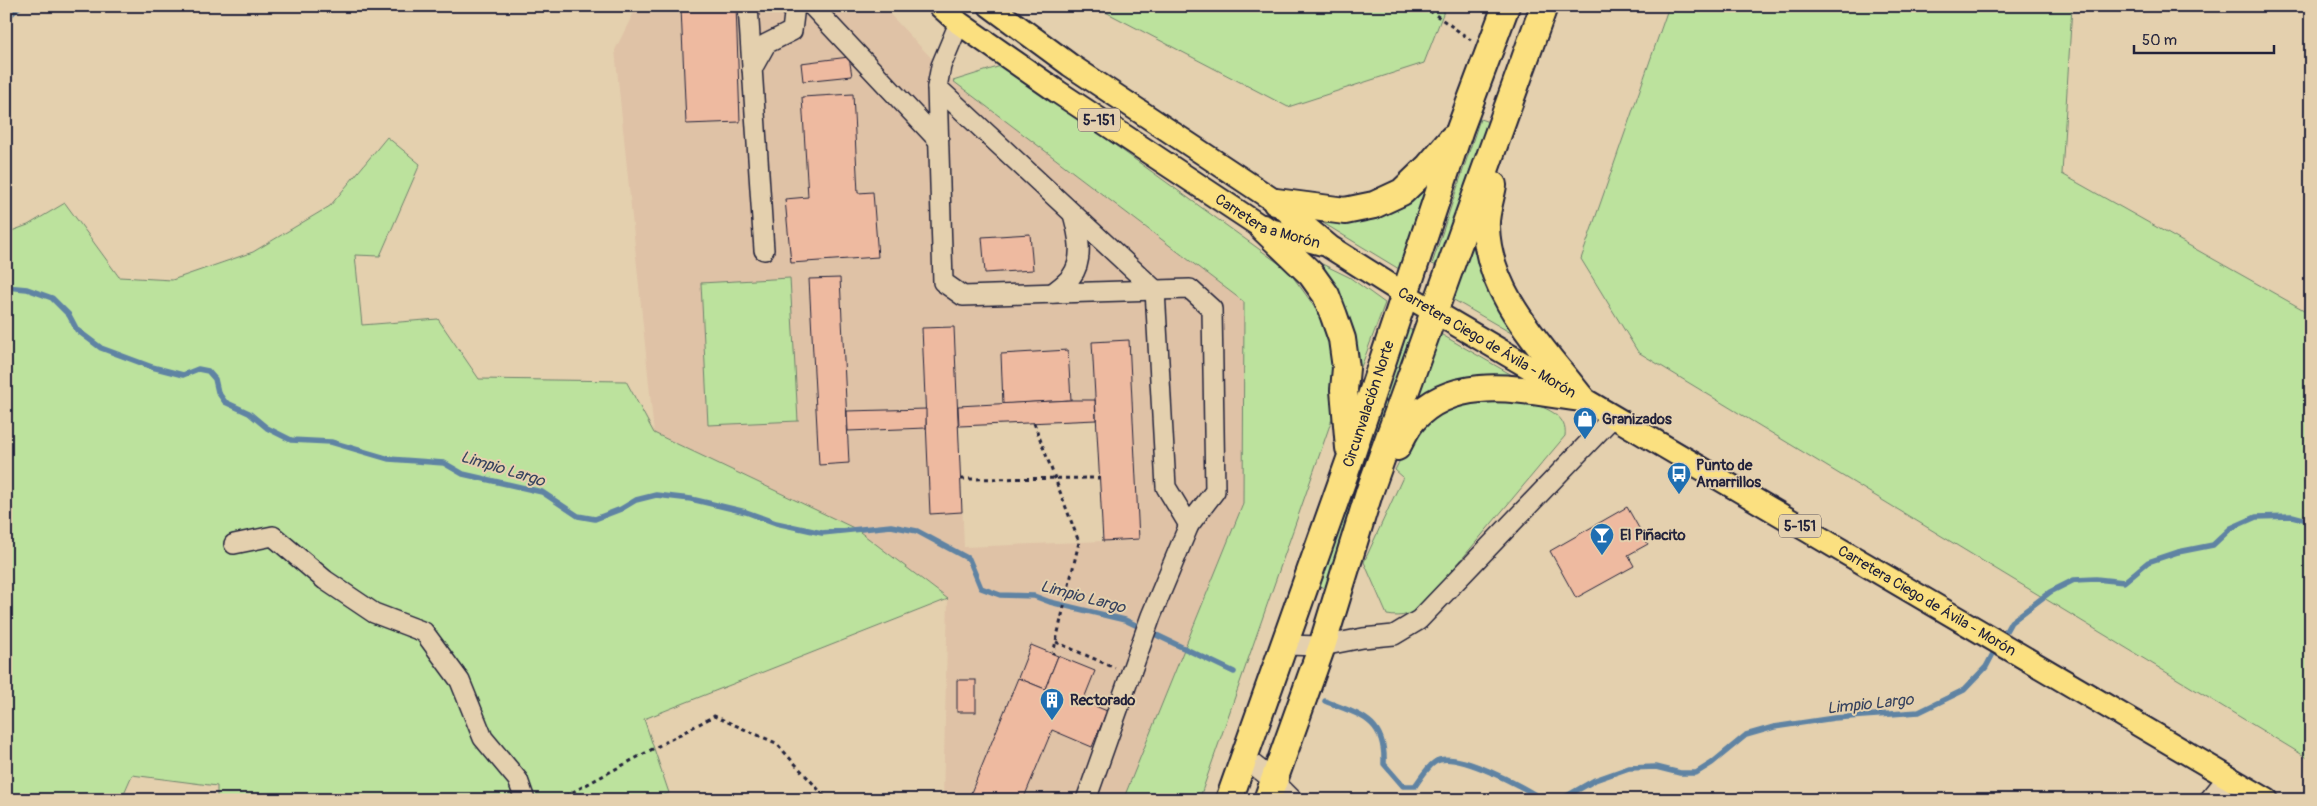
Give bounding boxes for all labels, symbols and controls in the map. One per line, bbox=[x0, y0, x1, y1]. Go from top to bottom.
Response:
scale bar bbox=[2134, 22, 2274, 54]
text: 50 m bbox=[2142, 31, 2177, 50]
road number: 5-151 bbox=[1078, 108, 1120, 132]
street label: Carretera a Morón bbox=[1211, 190, 1322, 253]
street label: Carretera Ciego de Ávila - Morón bbox=[1394, 283, 1579, 403]
street label: Circunvalación Norte bbox=[1339, 338, 1399, 470]
shop icon: Granizados bbox=[1572, 406, 1598, 440]
place label: Granizados bbox=[1602, 410, 1672, 429]
water label: Limpio Largo bbox=[458, 447, 549, 492]
place label: Punto de Amarrillos bbox=[1696, 456, 1761, 492]
bus stop icon: Punto de Amarrillos bbox=[1666, 461, 1692, 495]
road number: 5-151 bbox=[1779, 514, 1821, 538]
bar icon: El Piñacito bbox=[1589, 522, 1615, 556]
place label: El Piñacito bbox=[1620, 526, 1686, 545]
street label: Carretera Ciego de Ávila - Morón bbox=[1834, 541, 2019, 661]
water label: Limpio Largo bbox=[1038, 576, 1129, 618]
building icon: Rectorado bbox=[1039, 687, 1065, 721]
water label: Limpio Largo bbox=[1826, 689, 1916, 718]
place label: Rectorado bbox=[1070, 691, 1135, 710]

